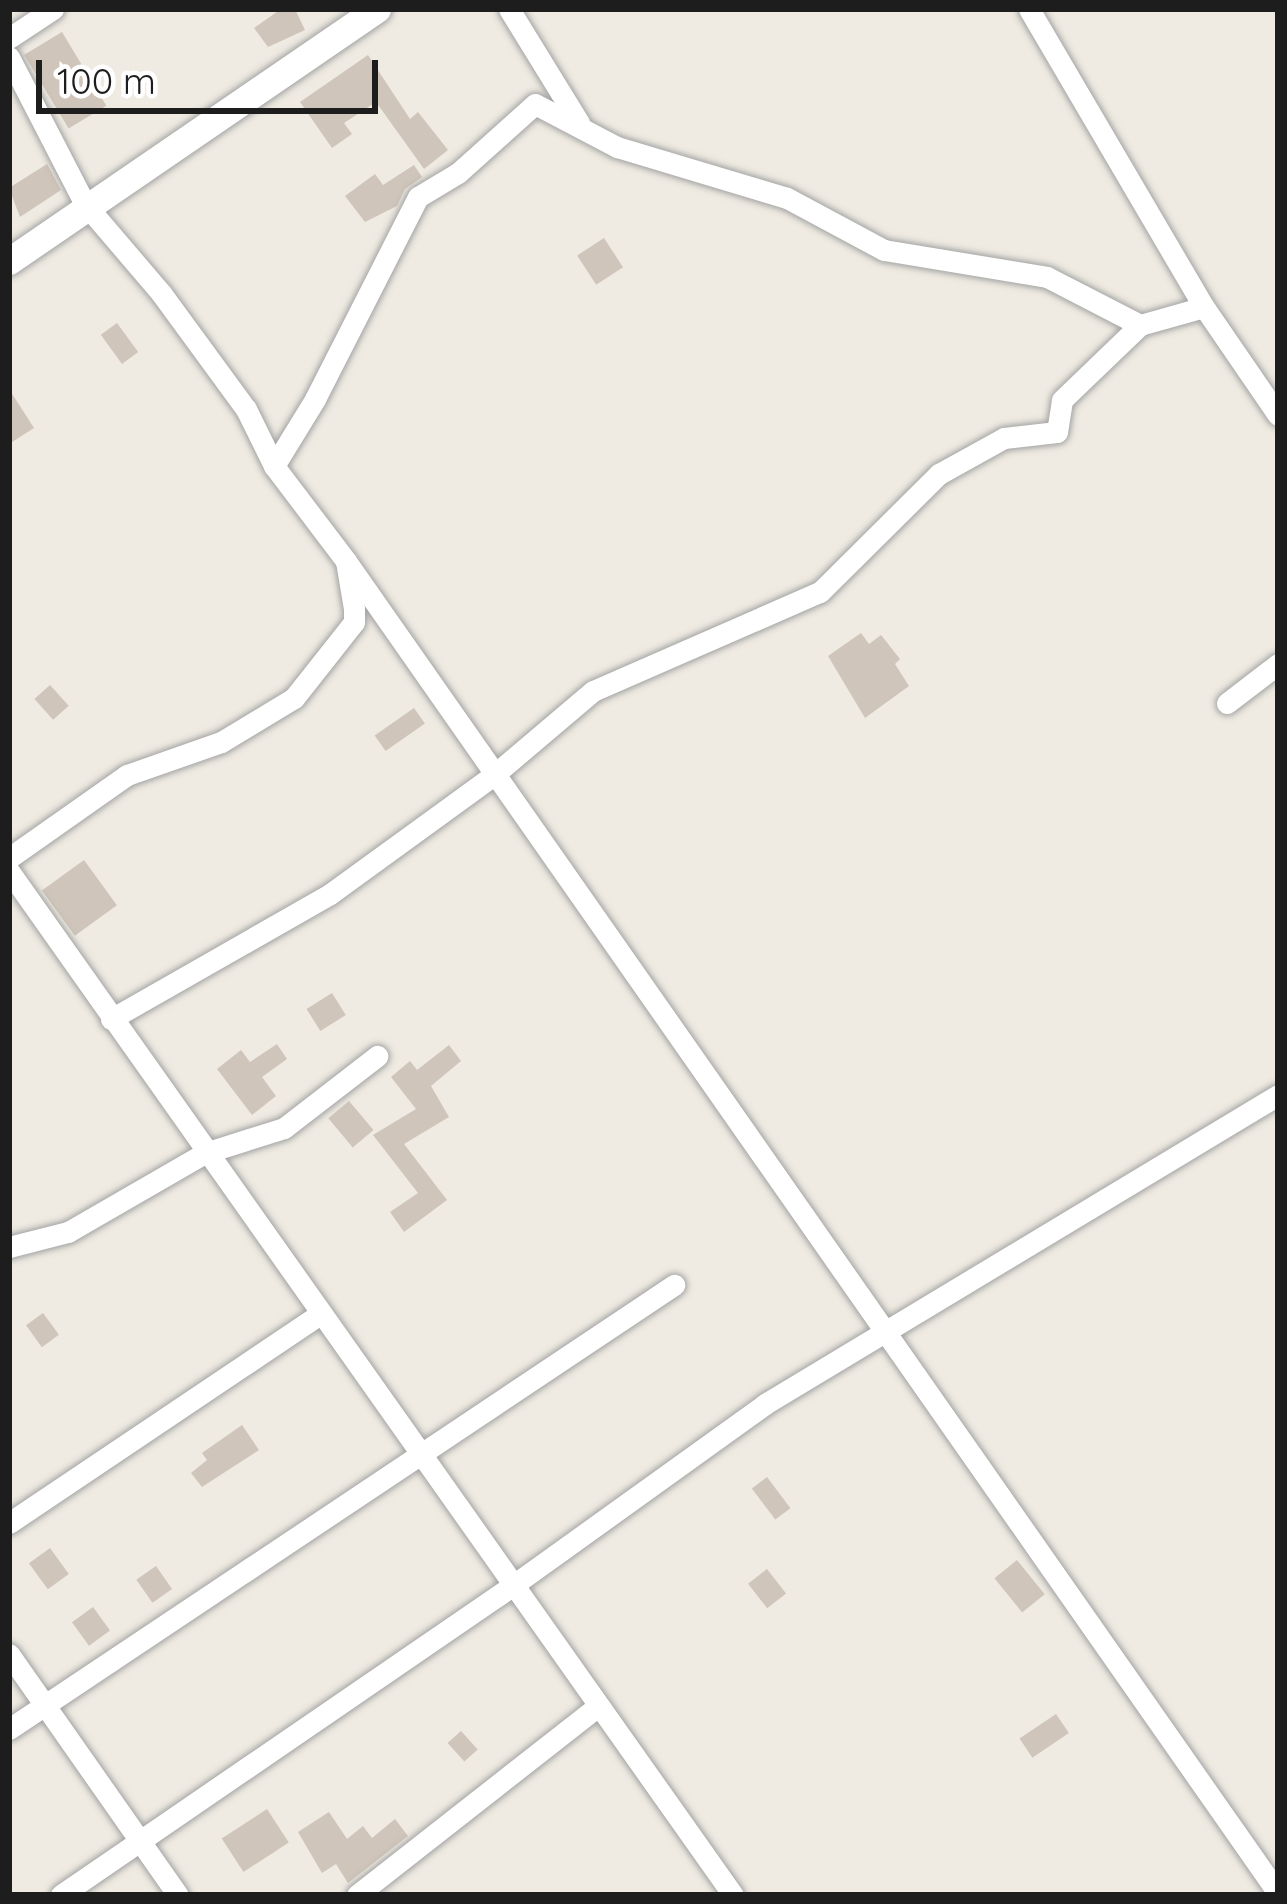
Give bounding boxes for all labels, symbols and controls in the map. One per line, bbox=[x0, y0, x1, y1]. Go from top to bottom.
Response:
scale bar bbox=[42, 36, 384, 110]
text: 100 m bbox=[57, 58, 156, 103]

